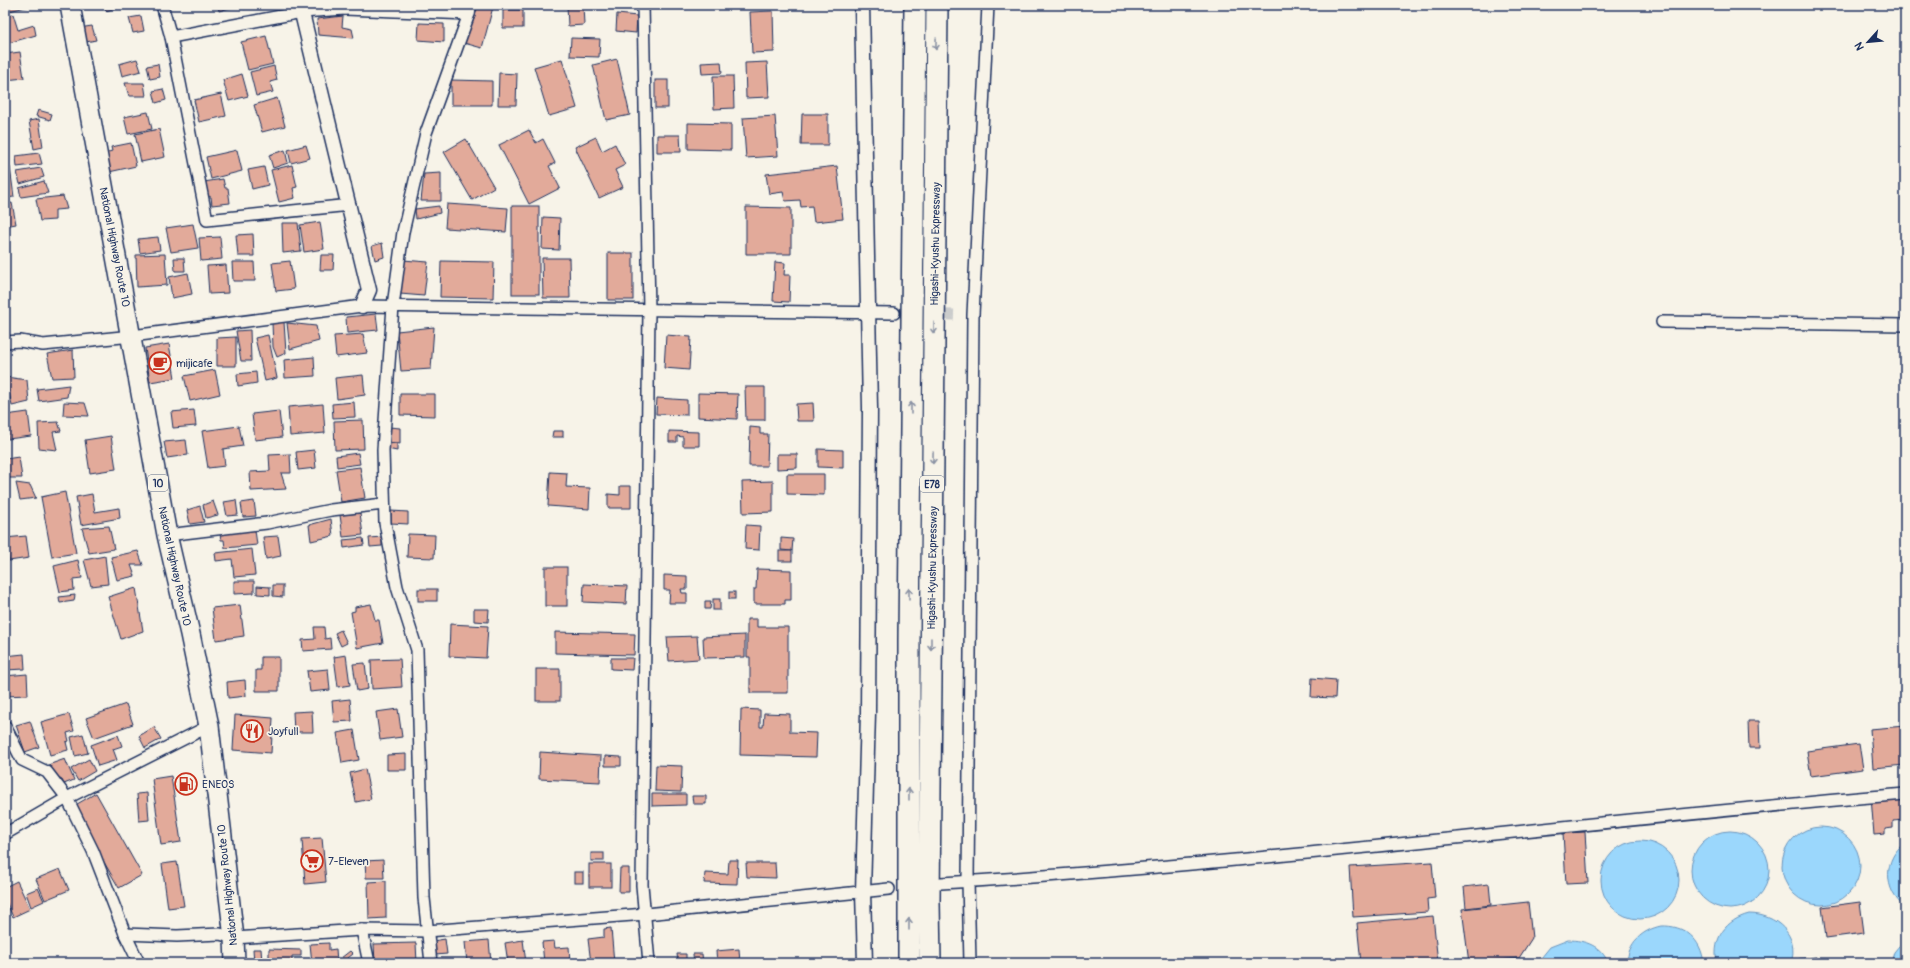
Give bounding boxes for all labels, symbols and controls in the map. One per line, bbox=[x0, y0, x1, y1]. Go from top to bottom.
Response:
north arrow bbox=[1848, 22, 1888, 62]
one-way arrow bbox=[932, 37, 940, 50]
text: N bbox=[1852, 40, 1867, 53]
street label: Higashi-Kyushu Expressway bbox=[928, 182, 943, 306]
street label: National Highway Route 10 bbox=[96, 186, 133, 308]
one-way arrow bbox=[930, 321, 938, 334]
cafe icon: mijicafe bbox=[147, 350, 173, 376]
place label: mijicafe bbox=[176, 357, 213, 370]
one-way arrow bbox=[907, 402, 915, 415]
one-way arrow bbox=[929, 451, 936, 464]
road number: 10 bbox=[148, 475, 168, 491]
road number: E78 bbox=[920, 476, 944, 492]
street label: National Highway Route 10 bbox=[155, 505, 194, 627]
street label: Higashi-Kyushu Expressway bbox=[925, 506, 940, 630]
one-way arrow bbox=[905, 588, 913, 601]
one-way arrow bbox=[927, 637, 935, 650]
restaurant icon: Joyfull bbox=[239, 718, 265, 744]
place label: Joyfull bbox=[268, 725, 299, 738]
fuel station icon: ENEOS bbox=[173, 771, 199, 797]
place label: ENEOS bbox=[202, 778, 235, 791]
one-way arrow bbox=[905, 788, 913, 801]
street label: National Highway Route 10 bbox=[215, 824, 240, 946]
supermarket icon: 7-Eleven bbox=[299, 848, 325, 874]
place label: 7-Eleven bbox=[328, 855, 369, 868]
one-way arrow bbox=[905, 918, 913, 931]

